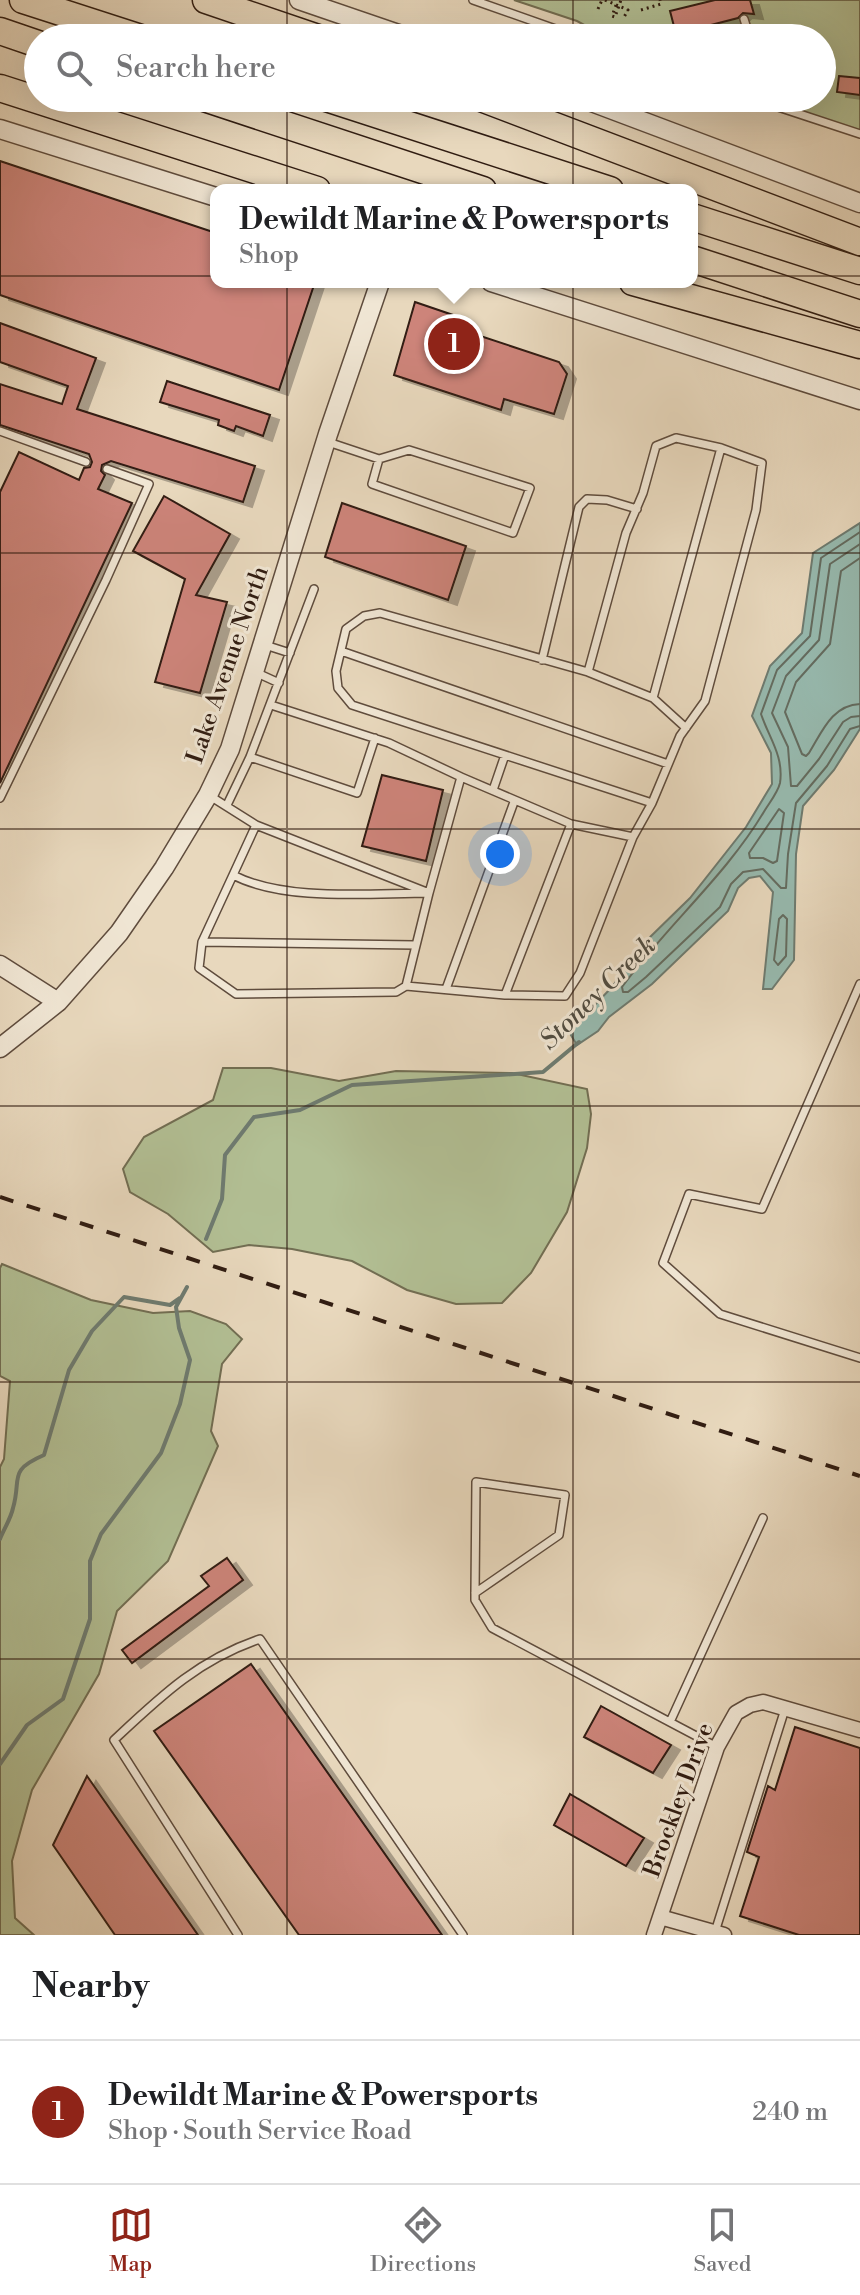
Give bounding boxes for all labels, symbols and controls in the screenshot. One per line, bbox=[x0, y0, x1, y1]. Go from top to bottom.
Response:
search box bbox=[24, 24, 836, 112]
icon: search bbox=[52, 46, 96, 90]
text: Search here bbox=[116, 49, 276, 87]
popup bbox=[210, 184, 698, 288]
text: Dewildt Marine & Powersports bbox=[239, 201, 669, 239]
text: Shop bbox=[239, 239, 299, 271]
pin: 1 bbox=[428, 314, 480, 374]
street label: Lake Avenue North bbox=[180, 562, 276, 768]
your location bbox=[480, 834, 520, 874]
water label: Stoney Creek bbox=[533, 930, 663, 1056]
street label: Brockley Drive bbox=[637, 1719, 721, 1882]
text: Nearby bbox=[32, 1966, 150, 2008]
text: Dewildt Marine & Powersports bbox=[108, 2077, 538, 2115]
text: 1 bbox=[52, 2096, 64, 2128]
text: 240 m bbox=[752, 2096, 828, 2128]
text: Shop · South Service Road bbox=[108, 2115, 412, 2147]
tab: Map bbox=[109, 2203, 153, 2278]
tab: Directions bbox=[370, 2203, 476, 2278]
tab: Saved bbox=[694, 2203, 751, 2278]

